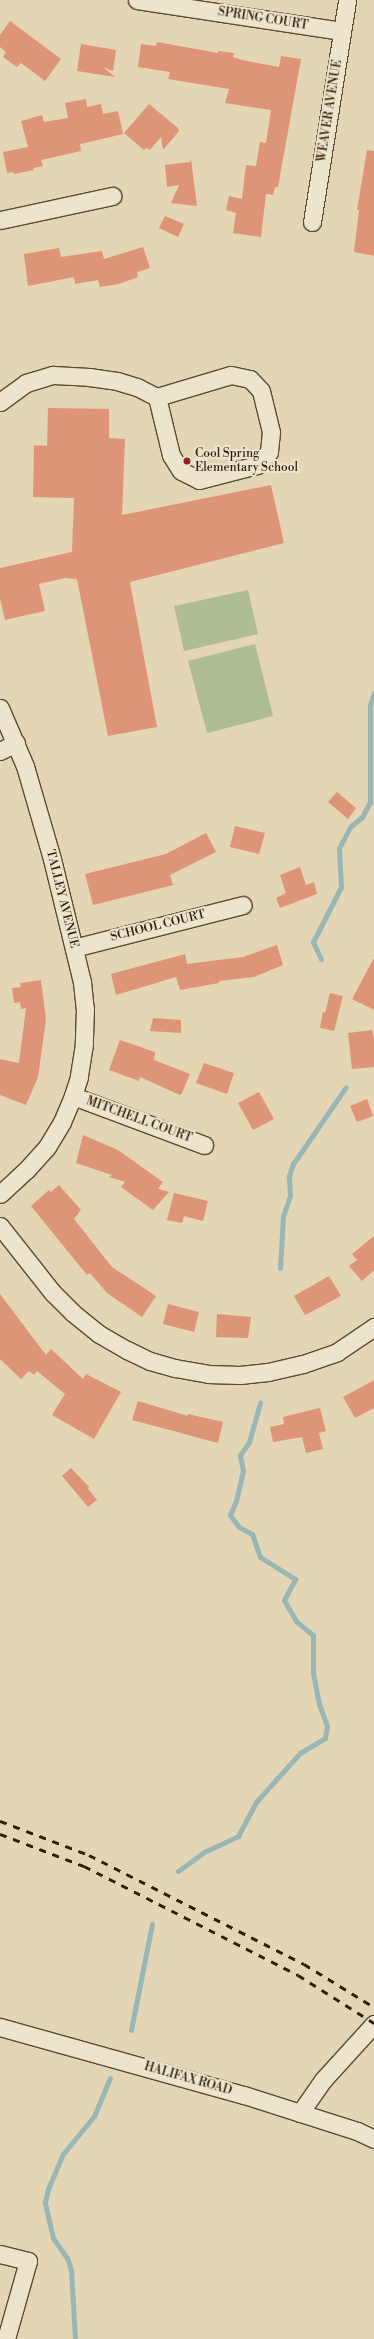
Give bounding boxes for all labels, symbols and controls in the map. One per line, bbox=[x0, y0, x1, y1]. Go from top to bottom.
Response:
street label: SPRING COURT bbox=[217, 5, 309, 33]
street label: WEAVER AVENUE bbox=[315, 59, 345, 163]
place label: Cool Spring Elementary School bbox=[195, 447, 298, 475]
marker: Cool Spring Elementary School bbox=[182, 456, 192, 466]
street label: TALLEY AVENUE bbox=[43, 848, 81, 950]
street label: SCHOOL COURT bbox=[109, 907, 207, 945]
street label: MITCHELL COURT bbox=[84, 1094, 194, 1146]
street label: HALIFAX ROAD bbox=[143, 2060, 233, 2098]

